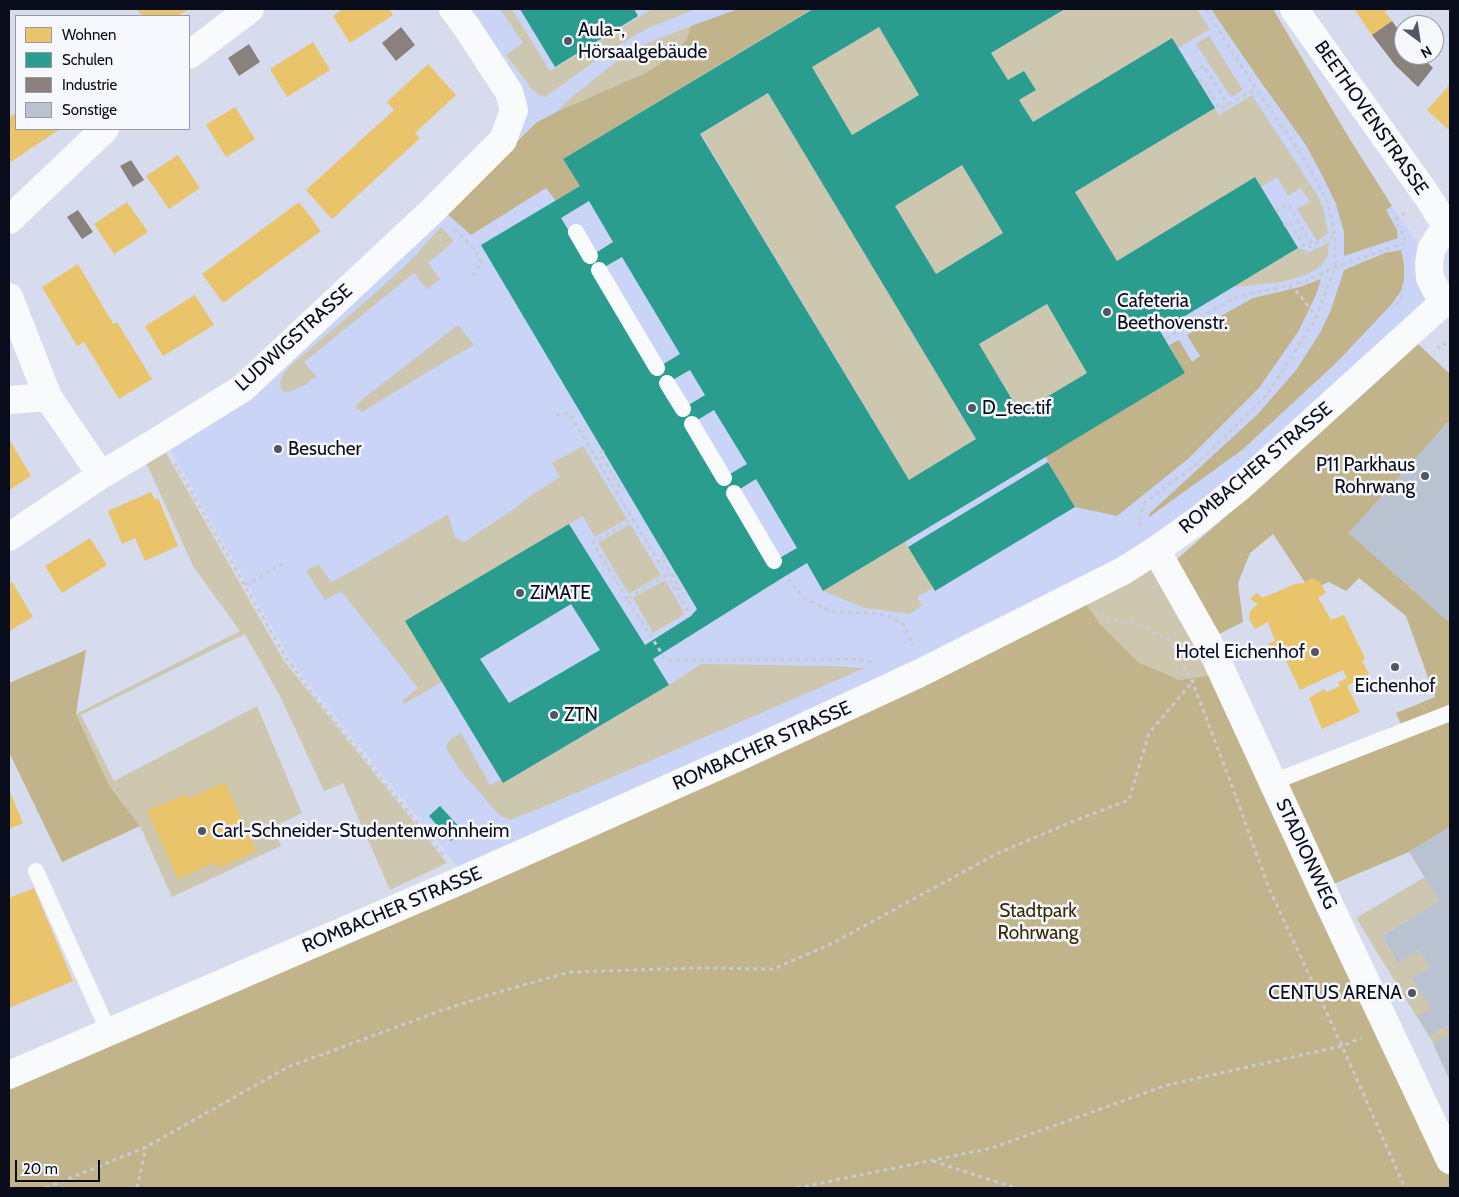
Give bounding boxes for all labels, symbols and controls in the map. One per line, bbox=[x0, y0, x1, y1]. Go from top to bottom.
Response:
legend bbox=[15, 15, 190, 130]
north arrow bbox=[1394, 15, 1444, 65]
place label: Aula-, Hörsaalgebäude bbox=[578, 19, 707, 63]
text: Wohnen bbox=[62, 26, 116, 44]
marker: Aula-, Hörsaalgebäude bbox=[562, 35, 574, 47]
street label: BEETHOVENSTRASSE bbox=[1309, 37, 1433, 199]
text: Schulen bbox=[62, 51, 113, 69]
text: Industrie bbox=[62, 76, 117, 94]
text: Sonstige bbox=[62, 101, 117, 119]
street label: LUDWIGSTRASSE bbox=[231, 280, 357, 396]
place label: Cafeteria Beethovenstr. bbox=[1117, 290, 1228, 334]
marker: Cafeteria Beethovenstr. bbox=[1101, 306, 1113, 318]
place label: D_tec.tif bbox=[982, 397, 1052, 419]
street label: ROMBACHER STRASSE bbox=[1175, 397, 1337, 539]
marker: D_tec.tif bbox=[966, 402, 978, 414]
place label: Besucher bbox=[288, 438, 362, 460]
marker: Besucher bbox=[272, 443, 284, 455]
place label: P11 Parkhaus Rohrwang bbox=[1316, 454, 1415, 498]
marker: P11 Parkhaus Rohrwang bbox=[1419, 470, 1431, 482]
place label: ZiMATE bbox=[530, 582, 591, 604]
marker: ZiMATE bbox=[514, 587, 526, 599]
place label: Hotel Eichenhof bbox=[1176, 641, 1305, 663]
marker: Hotel Eichenhof bbox=[1309, 646, 1321, 658]
marker: Eichenhof bbox=[1389, 661, 1401, 673]
place label: Eichenhof bbox=[1354, 675, 1436, 697]
street label: ROMBACHER STRASSE bbox=[669, 696, 855, 796]
place label: ZTN bbox=[564, 704, 598, 726]
marker: ZTN bbox=[548, 709, 560, 721]
street label: STADIONWEG bbox=[1270, 795, 1342, 913]
place label: Carl-Schneider-Studentenwohnheim bbox=[212, 820, 509, 842]
marker: Carl-Schneider-Studentenwohnheim bbox=[196, 825, 208, 837]
street label: ROMBACHER STRASSE bbox=[299, 862, 485, 958]
park label: Stadtpark Rohrwang bbox=[998, 900, 1078, 944]
place label: CENTUS ARENA bbox=[1268, 982, 1402, 1004]
marker: CENTUS ARENA bbox=[1406, 987, 1418, 999]
scale bar bbox=[18, 1150, 102, 1182]
text: 20 m bbox=[23, 1160, 58, 1178]

